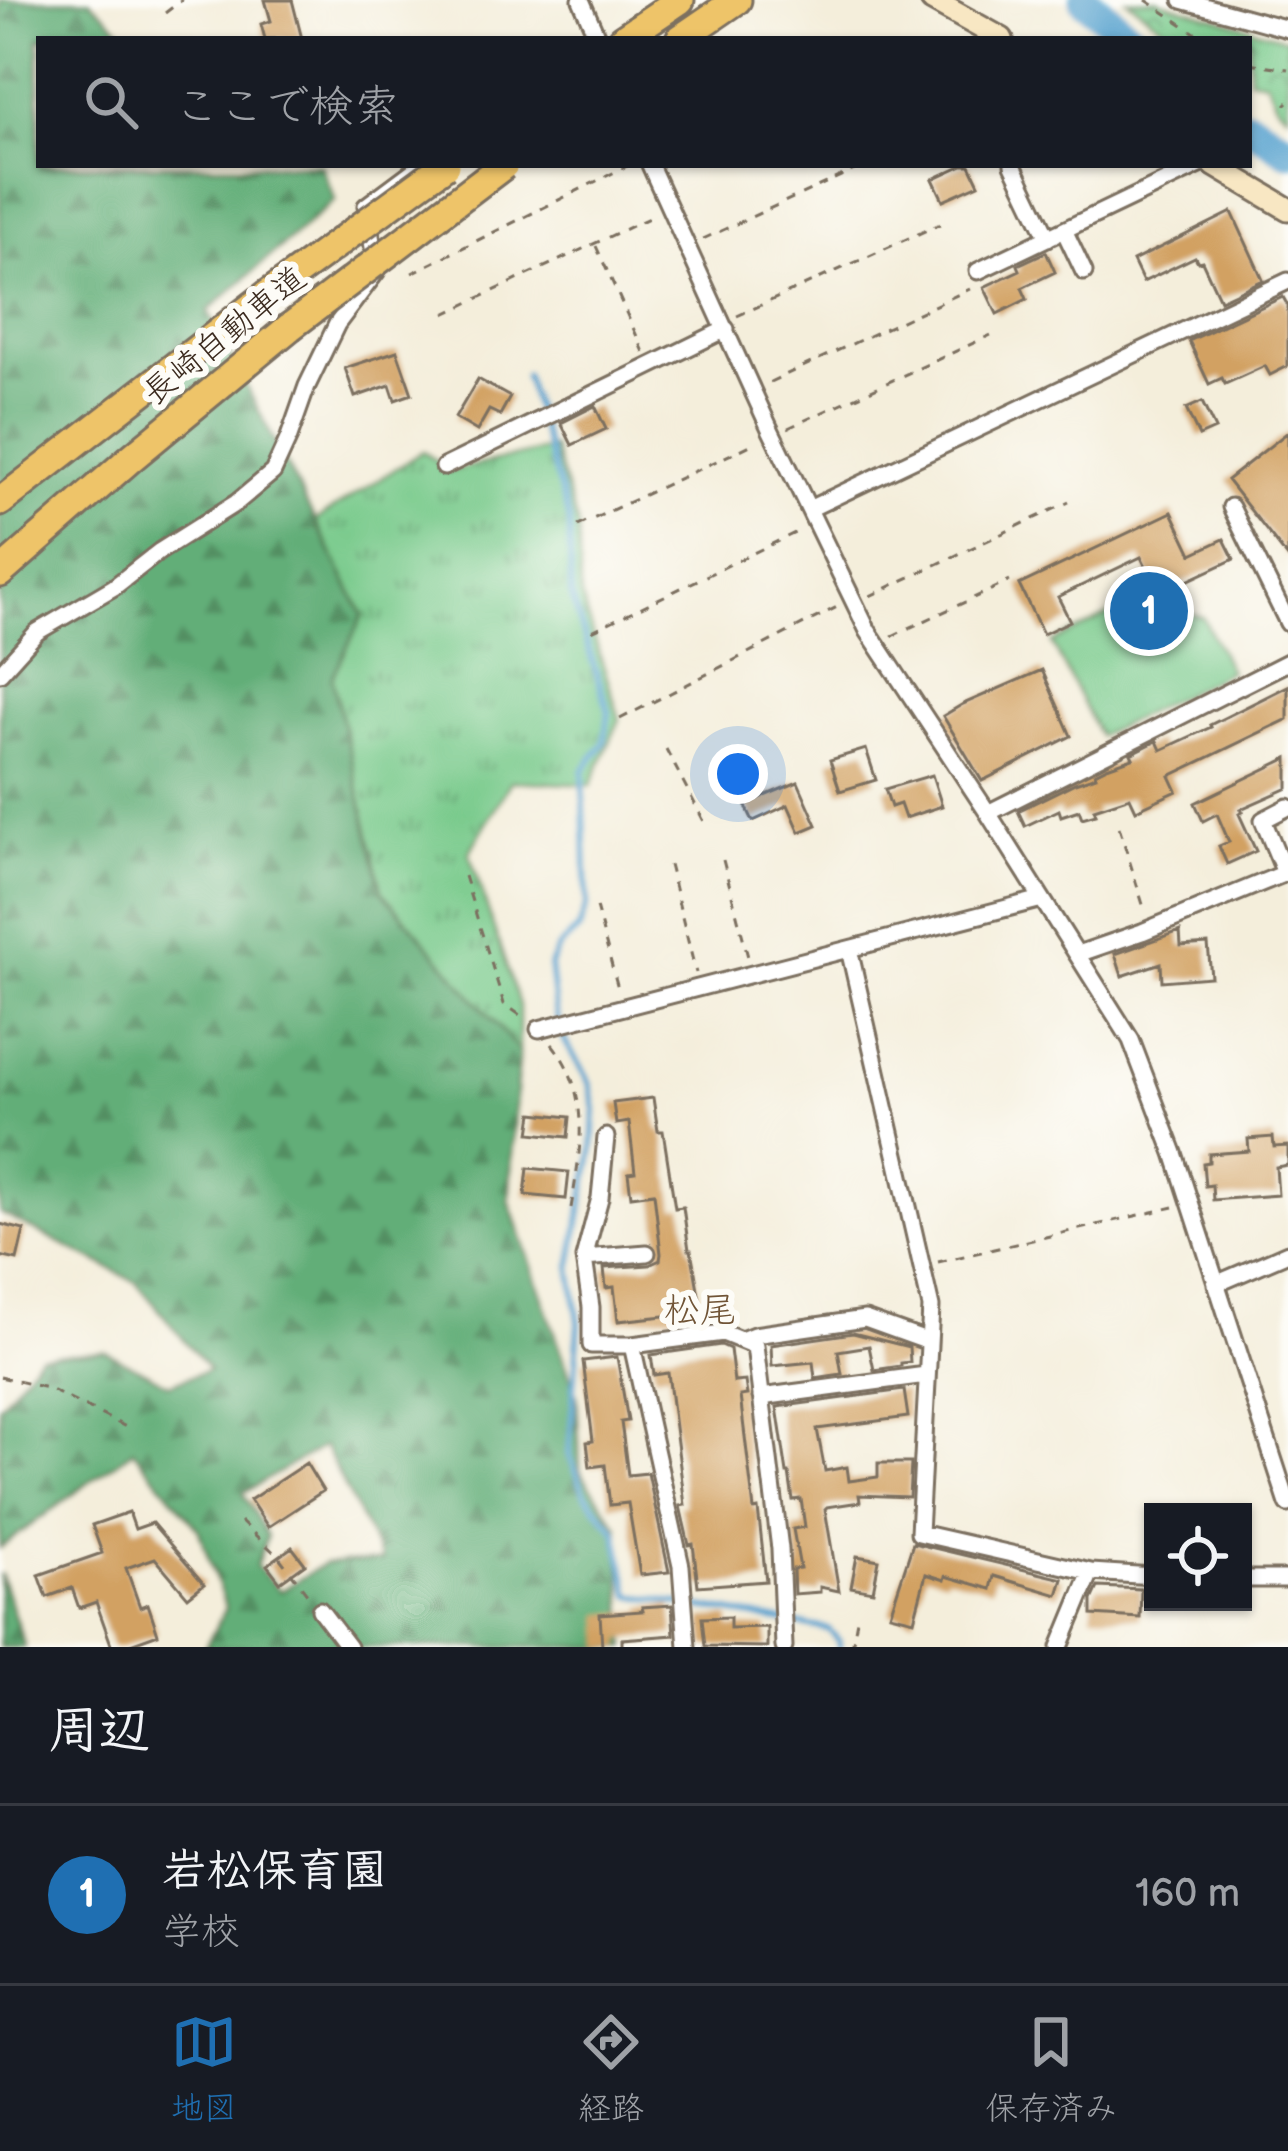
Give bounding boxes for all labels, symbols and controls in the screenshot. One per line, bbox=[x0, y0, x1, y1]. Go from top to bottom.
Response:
search box bbox=[36, 36, 1252, 168]
icon: search bbox=[78, 69, 144, 135]
text: ここで検索 bbox=[174, 80, 399, 135]
street label: 長崎自動車道 bbox=[135, 258, 315, 414]
pin: 1 bbox=[1110, 566, 1188, 656]
your location bbox=[708, 744, 768, 804]
district label: 松尾 bbox=[664, 1290, 736, 1333]
map controls bbox=[1144, 1503, 1252, 1611]
button: locate bbox=[1144, 1503, 1252, 1611]
text: 周辺 bbox=[48, 1701, 150, 1762]
text: 岩松保育園 bbox=[162, 1844, 387, 1899]
text: 1 bbox=[79, 1871, 95, 1918]
text: 160 m bbox=[1135, 1871, 1240, 1918]
text: 学校 bbox=[162, 1909, 240, 1956]
tab: 地図 bbox=[171, 2009, 237, 2129]
tab: 経路 bbox=[578, 2009, 644, 2129]
tab: 保存済み bbox=[985, 2009, 1117, 2129]

